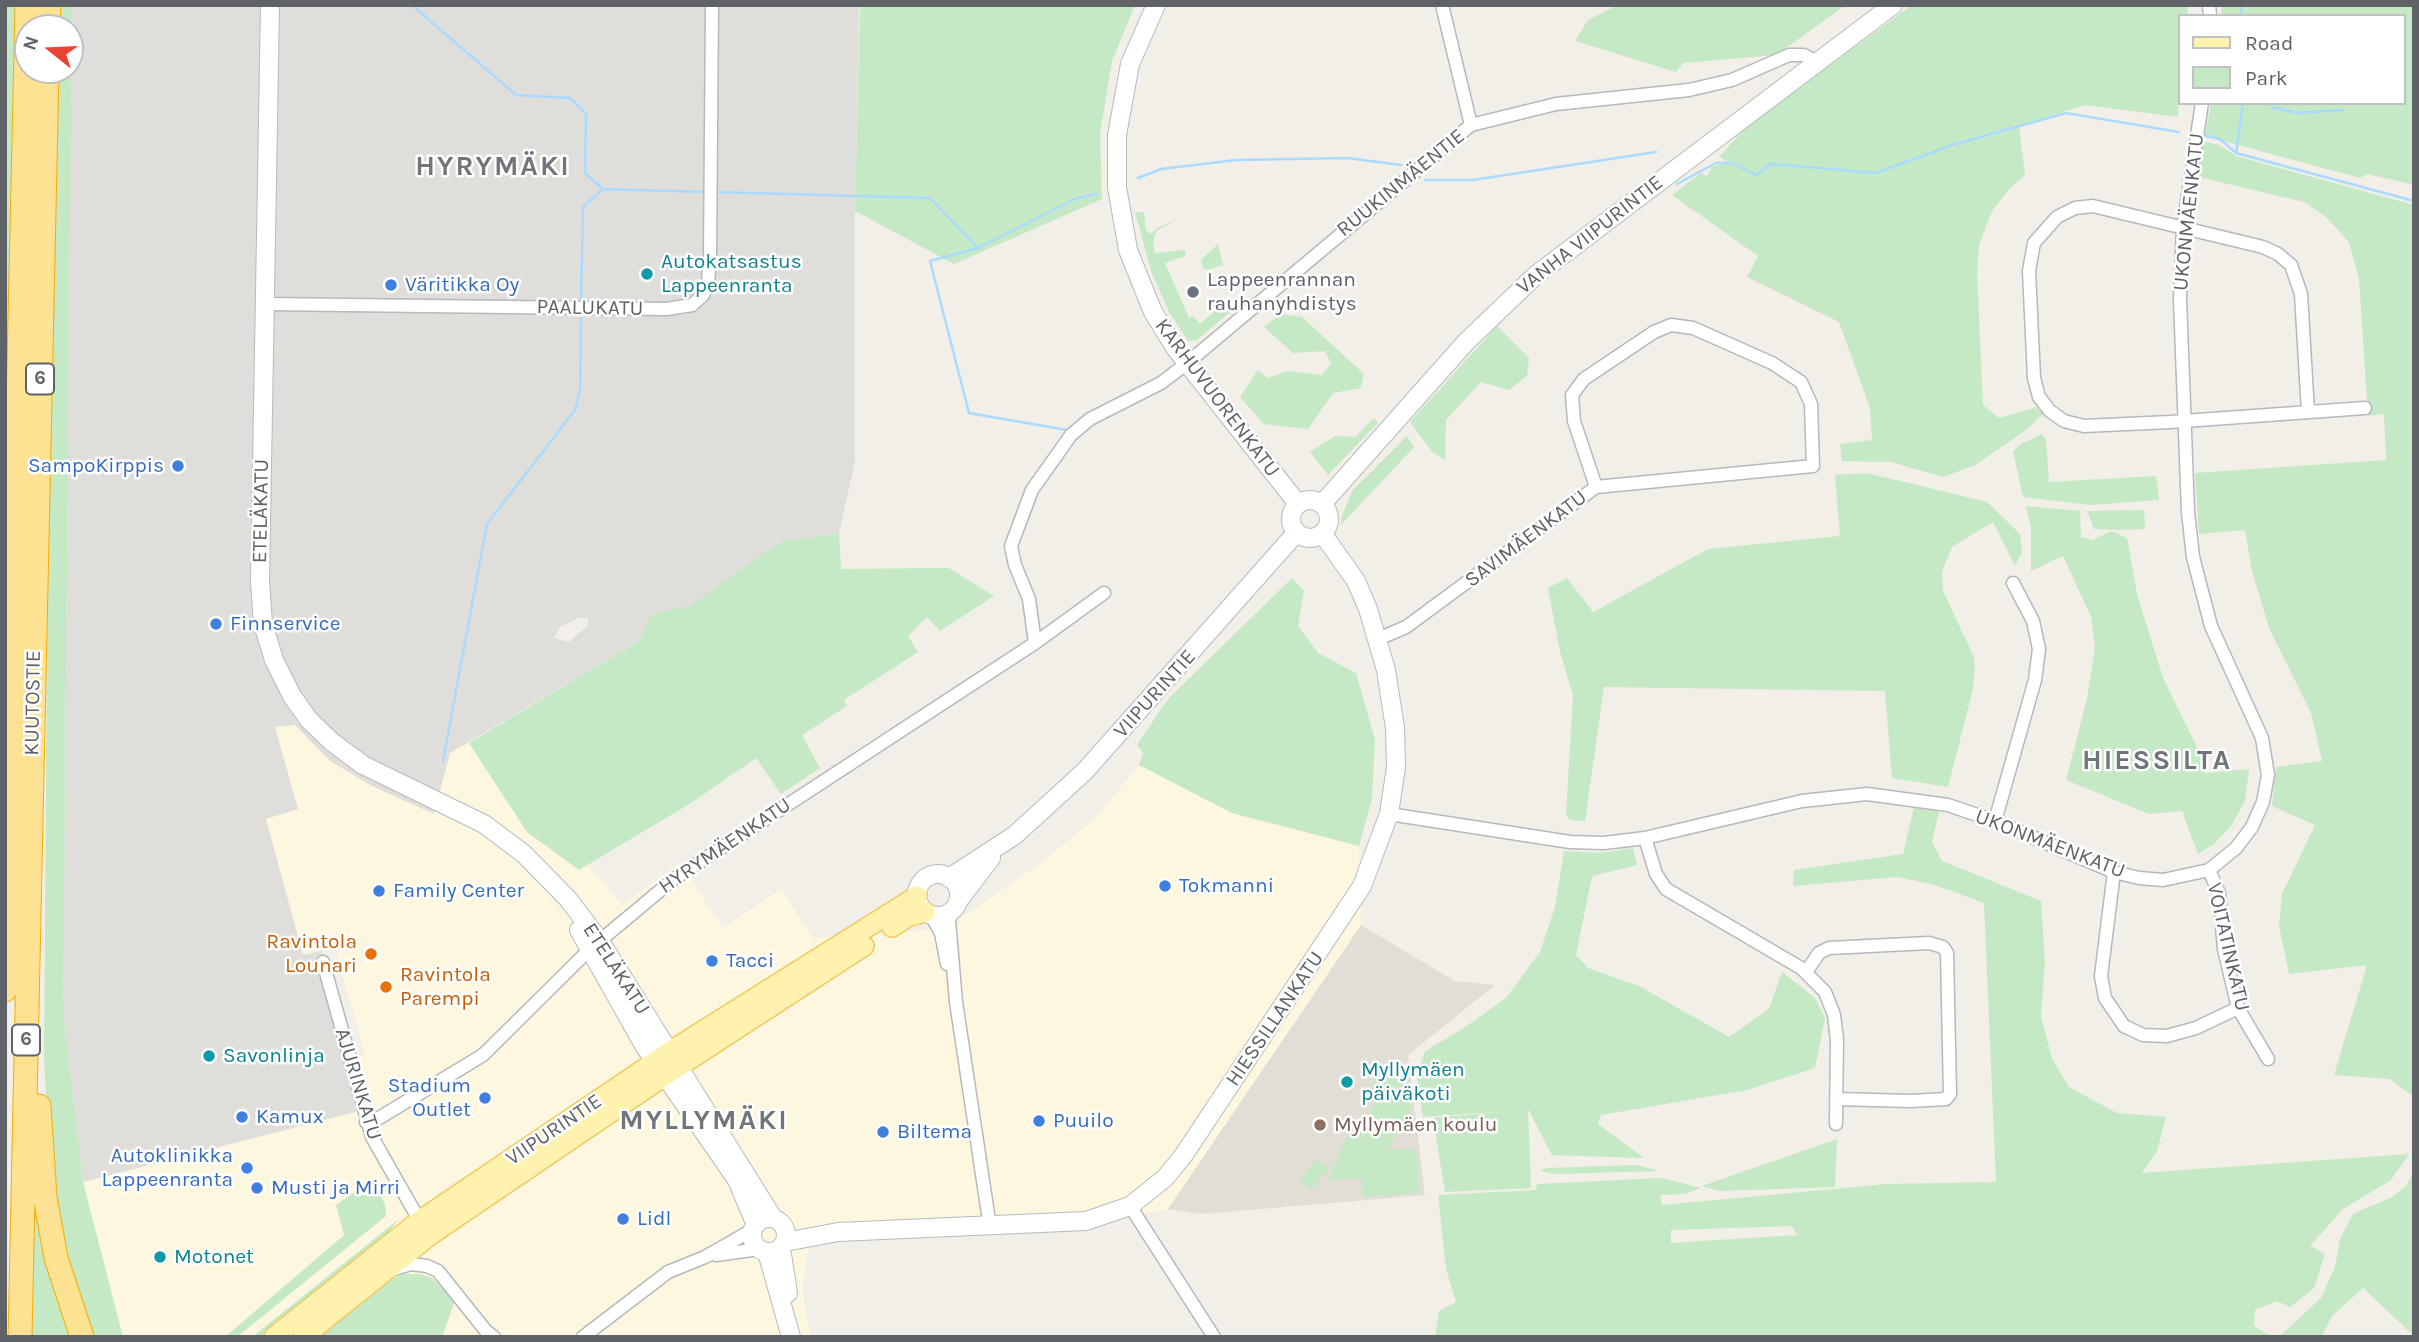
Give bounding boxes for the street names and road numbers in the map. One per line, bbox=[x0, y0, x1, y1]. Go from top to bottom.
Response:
street label: RUUKINMÄENTIE bbox=[1332, 124, 1470, 242]
street label: UKONMÄENKATU bbox=[2168, 132, 2210, 292]
street label: VANHA VIIPURINTIE bbox=[1512, 170, 1668, 300]
street label: PAALUKATU bbox=[536, 294, 644, 322]
street label: KARHUVUORENKATU bbox=[1149, 314, 1285, 482]
road number: 6 bbox=[26, 364, 54, 394]
street label: ETELÄKATU bbox=[247, 459, 275, 563]
street label: SAVIMÄENKATU bbox=[1460, 485, 1592, 593]
street label: VIIPURINTIE bbox=[1109, 645, 1201, 743]
street label: KUUTOSTIE bbox=[19, 650, 47, 756]
street label: HYRYMÄENKATU bbox=[654, 792, 796, 900]
street label: UKONMÄENKATU bbox=[1971, 804, 2129, 884]
street label: VOITATINKATU bbox=[2201, 880, 2255, 1014]
street label: ETELÄKATU bbox=[577, 918, 655, 1020]
street label: HIESSILLANKATU bbox=[1221, 947, 1329, 1091]
road number: 6 bbox=[12, 1024, 40, 1056]
street label: AJURINKATU bbox=[329, 1025, 387, 1143]
street label: VIIPURINTIE bbox=[501, 1089, 607, 1171]

